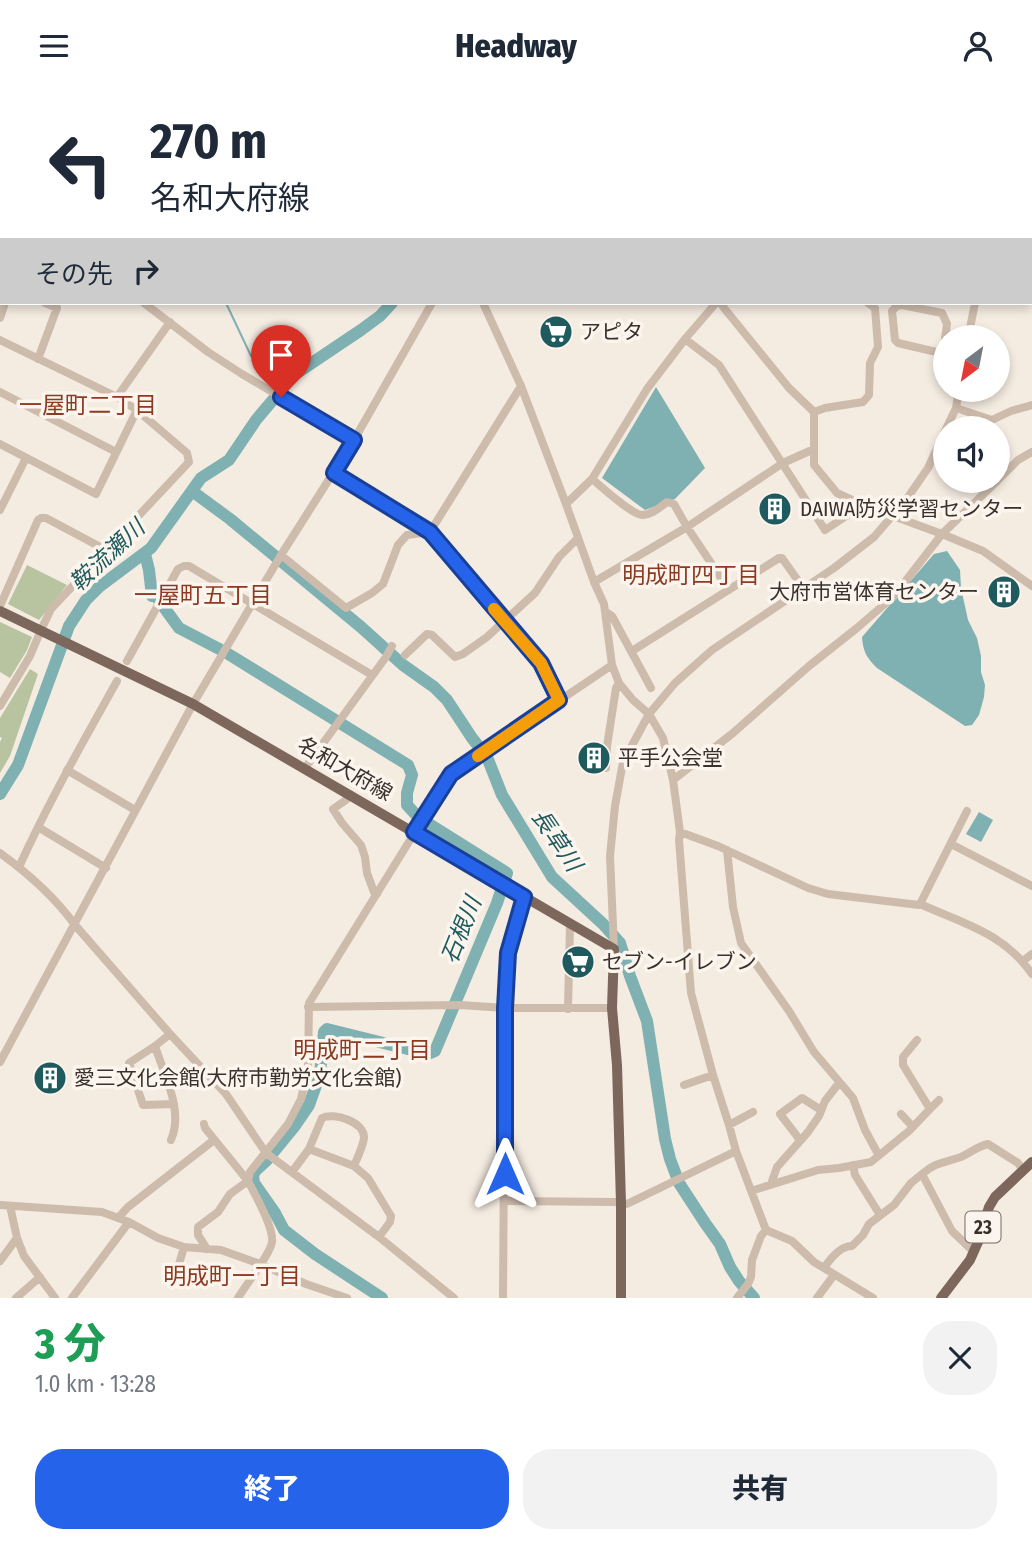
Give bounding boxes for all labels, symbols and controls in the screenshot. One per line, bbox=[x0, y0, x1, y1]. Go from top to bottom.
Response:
icon: menu bbox=[35, 27, 73, 65]
text: Headway bbox=[455, 27, 577, 65]
icon: person bbox=[959, 27, 997, 65]
text: 270 m bbox=[150, 112, 267, 171]
icon: left bbox=[35, 119, 126, 210]
text: 名和大府線 bbox=[150, 179, 310, 217]
icon: right bbox=[127, 252, 165, 290]
text: その先 bbox=[35, 259, 113, 290]
supermarket icon: アピタ bbox=[537, 313, 575, 351]
place label: アピタ bbox=[580, 319, 643, 345]
pin bbox=[251, 325, 311, 397]
north arrow bbox=[933, 325, 1010, 403]
map controls bbox=[933, 325, 1010, 493]
icon: arrive bbox=[262, 336, 300, 374]
district label: 一屋町二丁目 bbox=[19, 391, 157, 419]
button: sound bbox=[933, 416, 1010, 493]
building icon: DAIWA防災学習センター bbox=[756, 490, 794, 528]
place label: DAIWA防災学習センター bbox=[800, 496, 1023, 522]
water label: 鞍流瀬川 bbox=[64, 511, 152, 597]
district label: 明成町四丁目 bbox=[622, 561, 760, 589]
building icon: 大府市営体育センター bbox=[985, 573, 1023, 611]
place label: 大府市営体育センター bbox=[769, 579, 979, 605]
district label: 一屋町五丁目 bbox=[134, 581, 272, 609]
street label: 名和大府線 bbox=[293, 731, 397, 807]
building icon: 平手公会堂 bbox=[575, 739, 613, 777]
place label: 平手公会堂 bbox=[618, 745, 723, 771]
water label: 長草川 bbox=[526, 804, 590, 879]
water label: 石根川 bbox=[435, 890, 488, 967]
supermarket icon: セブン-イレブン bbox=[559, 943, 597, 981]
place label: セブン-イレブン bbox=[602, 949, 757, 975]
district label: 明成町二丁目 bbox=[293, 1036, 431, 1064]
building icon: 愛三文化会館(大府市勤労文化会館) bbox=[31, 1059, 69, 1097]
place label: 愛三文化会館(大府市勤労文化会館) bbox=[74, 1065, 401, 1091]
position arrow bbox=[468, 1137, 542, 1211]
road number: 23 bbox=[965, 1211, 1000, 1243]
district label: 明成町一丁目 bbox=[163, 1262, 301, 1290]
text: 3 分 bbox=[35, 1319, 106, 1369]
button: close bbox=[923, 1321, 997, 1395]
text: 1.0 km · 13:28 bbox=[35, 1370, 156, 1398]
button: 終了 bbox=[35, 1449, 509, 1529]
button: 共有 bbox=[523, 1449, 997, 1529]

